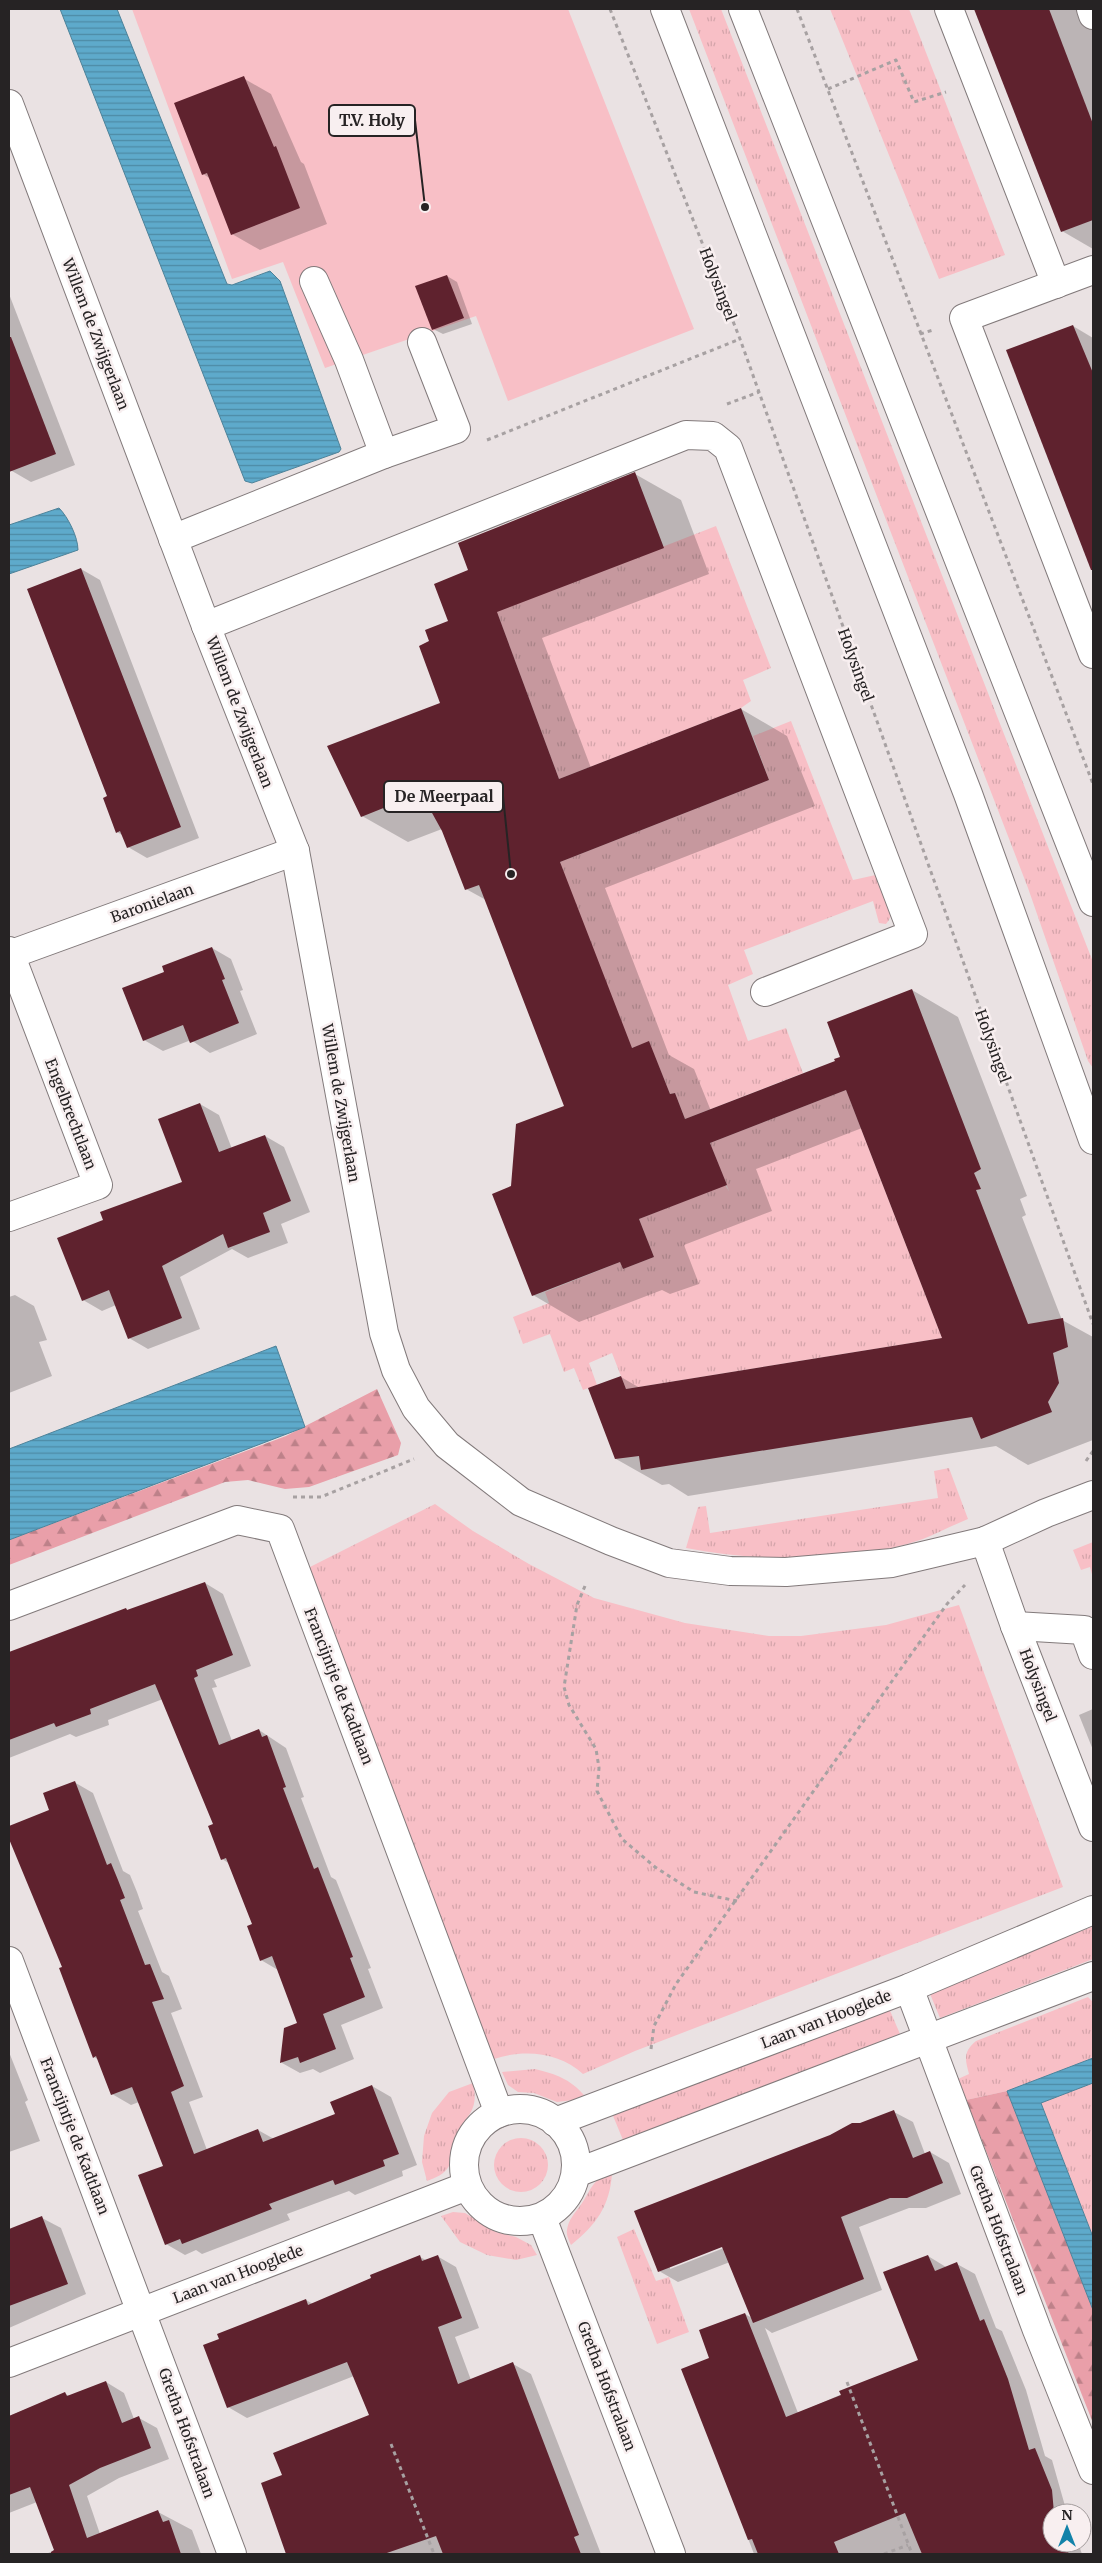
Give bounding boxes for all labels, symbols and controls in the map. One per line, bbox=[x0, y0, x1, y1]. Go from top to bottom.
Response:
callout: T.V. Holy bbox=[329, 105, 415, 136]
text: T.V. Holy bbox=[339, 110, 406, 130]
street label: Holysingel bbox=[695, 245, 741, 324]
street label: Willem de Zwijgerlaan bbox=[58, 255, 134, 412]
street label: Holysingel bbox=[834, 626, 878, 705]
street label: Willem de Zwijgerlaan bbox=[202, 633, 278, 790]
callout: De Meerpaal bbox=[384, 781, 503, 812]
text: De Meerpaal bbox=[394, 786, 494, 806]
street label: Baronielaan bbox=[108, 879, 196, 927]
street label: Holysingel bbox=[971, 1007, 1015, 1086]
street label: Willem de Zwijgerlaan bbox=[318, 1021, 364, 1184]
street label: Engelbrechtlaan bbox=[41, 1056, 101, 1172]
street label: Francijntje de Kadtlaan bbox=[300, 1605, 378, 1767]
street label: Holysingel bbox=[1015, 1646, 1061, 1725]
street label: Laan van Hooglede bbox=[758, 1985, 894, 2053]
street label: Francijntje de Kadtlaan bbox=[36, 2055, 114, 2217]
street label: Gretha Hofstralaan bbox=[966, 2163, 1032, 2297]
street label: Laan van Hooglede bbox=[170, 2240, 306, 2308]
street label: Gretha Hofstralaan bbox=[574, 2319, 640, 2453]
street label: Gretha Hofstralaan bbox=[155, 2365, 219, 2501]
north arrow bbox=[1042, 2503, 1092, 2553]
text: N bbox=[1061, 2506, 1073, 2524]

